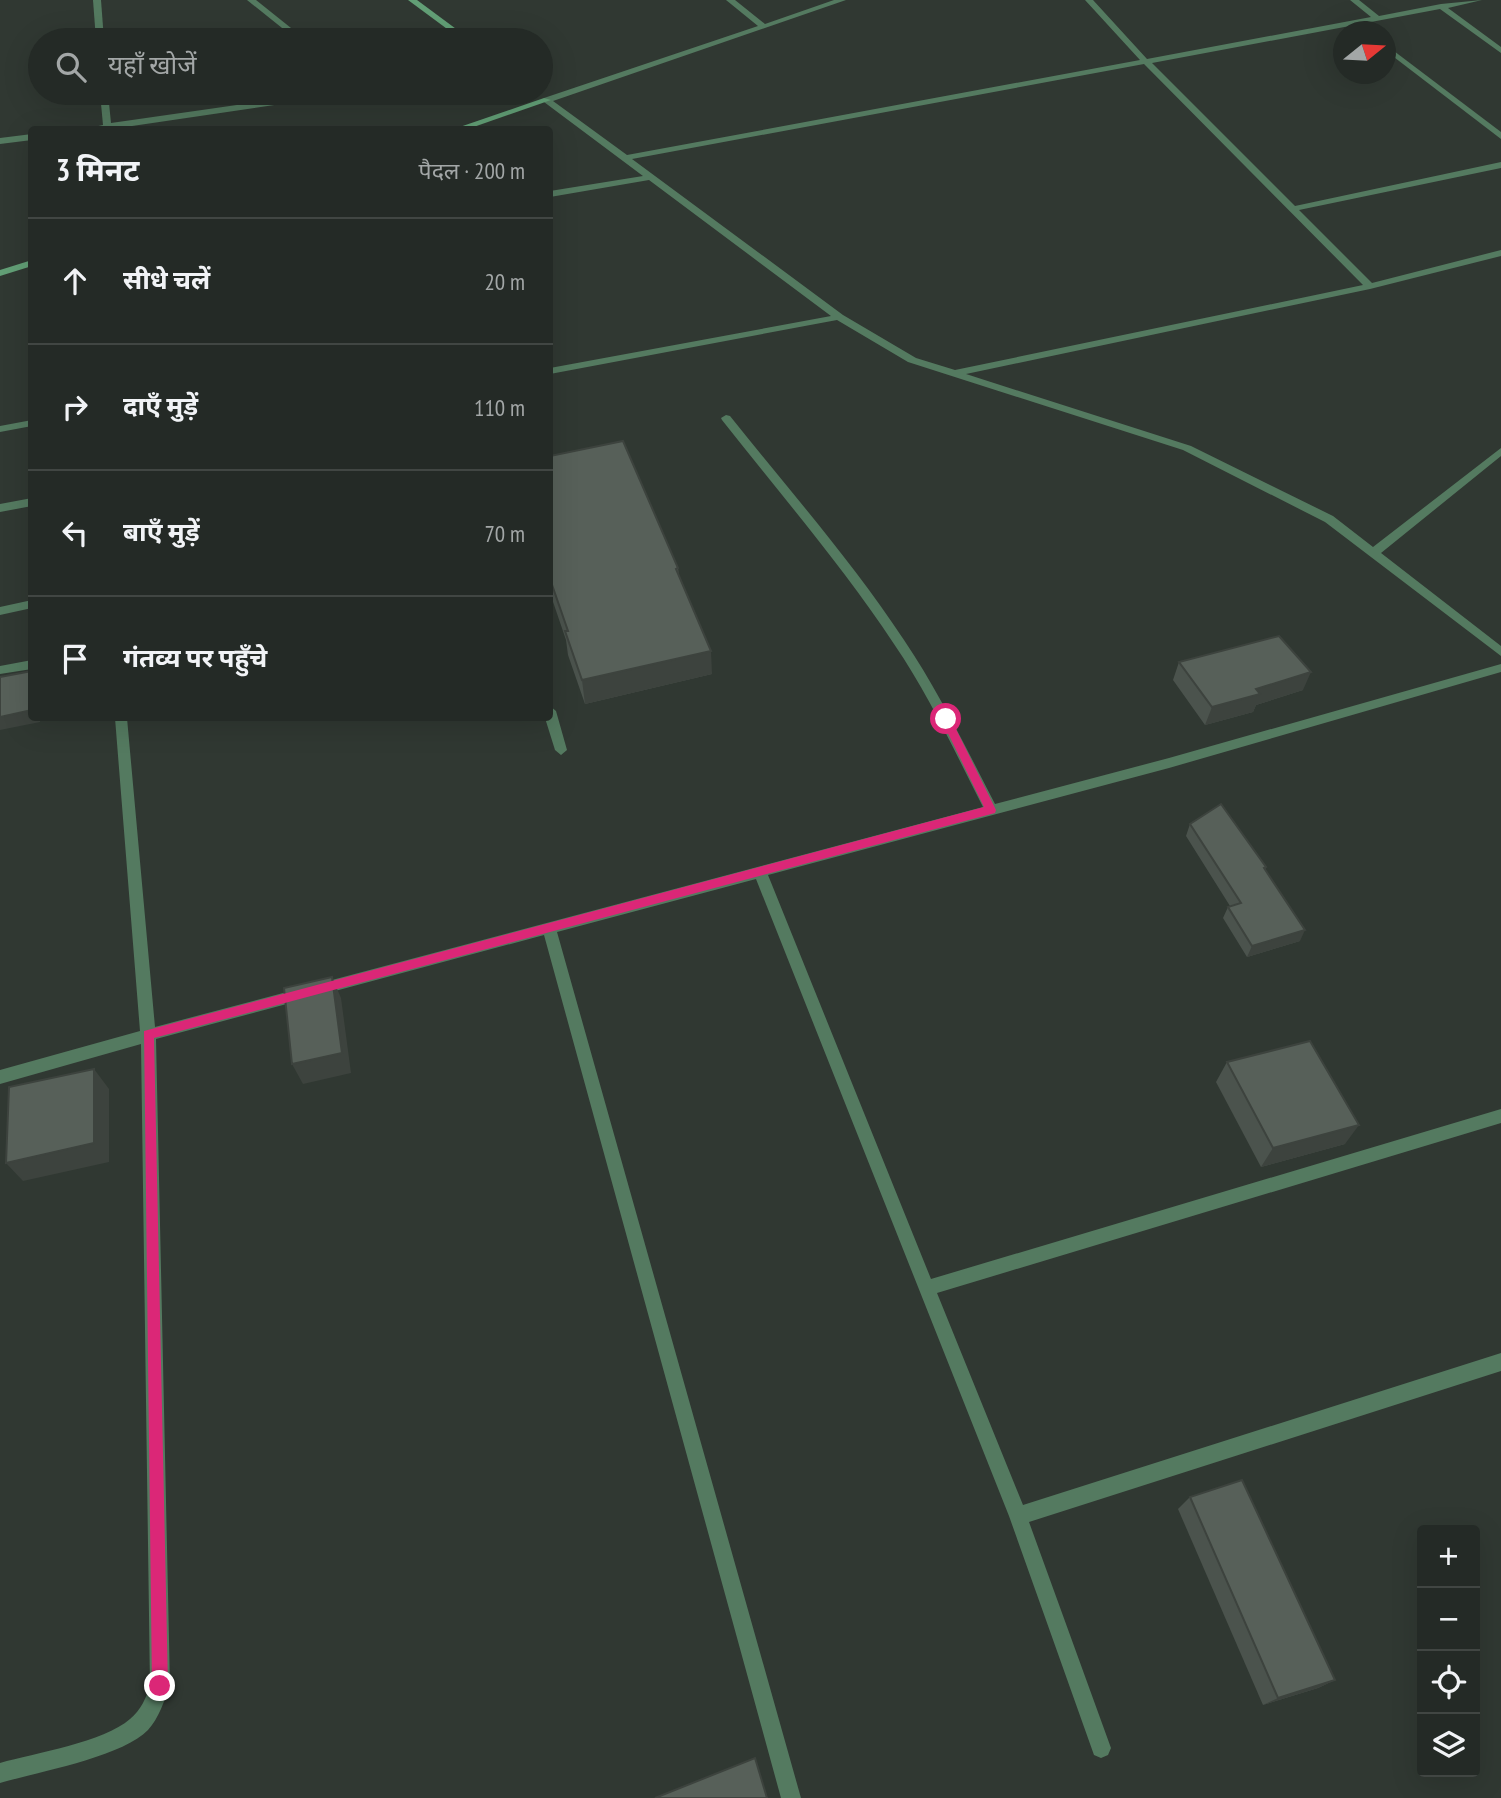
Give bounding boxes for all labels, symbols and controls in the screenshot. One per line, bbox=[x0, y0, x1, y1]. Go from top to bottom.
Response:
north arrow bbox=[1333, 21, 1396, 84]
search box bbox=[28, 28, 553, 105]
icon: search bbox=[52, 48, 90, 86]
text: यहाँ खोजें bbox=[108, 48, 196, 81]
text: 3 मिनट bbox=[56, 150, 139, 189]
text: पैदल · 200 m bbox=[419, 156, 525, 185]
icon: ahead bbox=[56, 262, 94, 300]
text: सीधे चलें bbox=[123, 263, 210, 296]
text: 20 m bbox=[484, 267, 525, 296]
icon: right bbox=[56, 388, 94, 426]
text: दाएँ मुड़ें bbox=[123, 389, 198, 422]
text: 110 m bbox=[474, 393, 525, 422]
icon: left bbox=[56, 514, 94, 552]
text: बाएँ मुड़ें bbox=[123, 515, 200, 548]
text: 70 m bbox=[484, 519, 525, 548]
icon: arrive bbox=[56, 640, 94, 678]
text: गंतव्य पर पहुँचे bbox=[123, 641, 267, 674]
route start bbox=[930, 703, 961, 734]
map controls bbox=[1417, 1525, 1480, 1777]
button: + bbox=[1417, 1525, 1480, 1588]
button: − bbox=[1417, 1588, 1480, 1651]
button: locate bbox=[1417, 1651, 1480, 1714]
route end bbox=[144, 1670, 175, 1701]
button: layers bbox=[1417, 1714, 1480, 1777]

